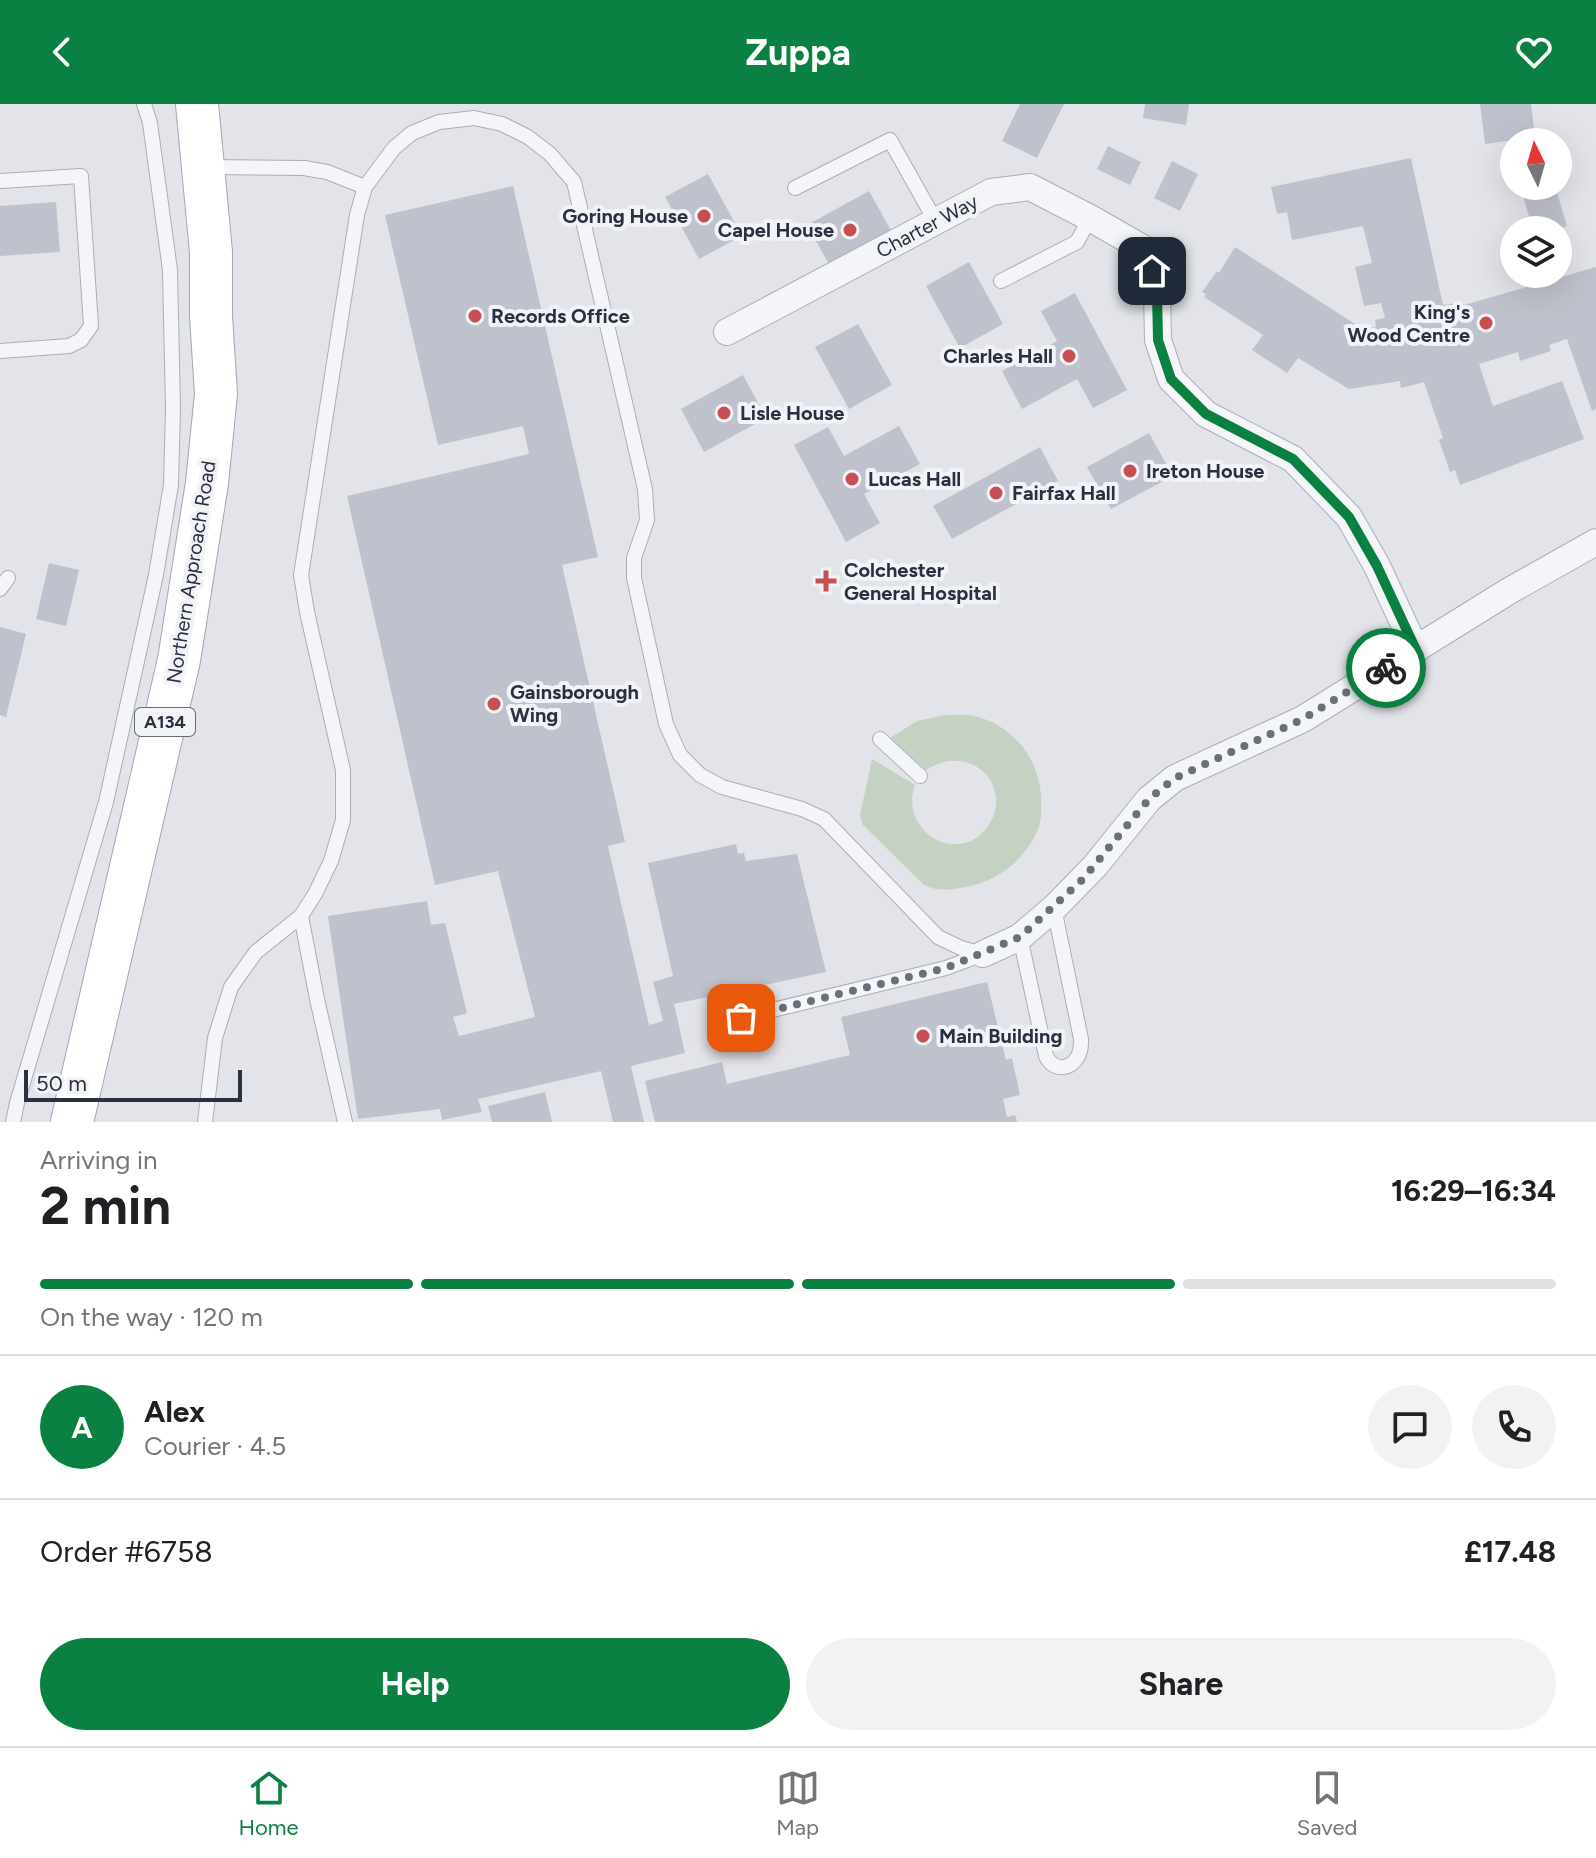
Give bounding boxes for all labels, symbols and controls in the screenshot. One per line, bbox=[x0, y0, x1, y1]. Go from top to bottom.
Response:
icon: back bbox=[40, 30, 84, 74]
icon: heart bbox=[1512, 30, 1556, 74]
text: Zuppa bbox=[745, 31, 851, 74]
north arrow bbox=[1500, 128, 1572, 200]
map controls bbox=[1500, 128, 1572, 288]
street label: Charter Way bbox=[872, 189, 982, 263]
place label: Goring House bbox=[562, 204, 688, 228]
marker: Goring House bbox=[695, 207, 713, 225]
button: layers bbox=[1500, 216, 1572, 288]
place label: Capel House bbox=[718, 218, 834, 242]
marker: Capel House bbox=[841, 221, 859, 239]
pin bbox=[1118, 237, 1186, 305]
icon: home bbox=[1130, 249, 1174, 293]
place label: King's Wood Centre bbox=[1348, 300, 1470, 347]
place label: Records Office bbox=[491, 304, 630, 328]
marker: Records Office bbox=[466, 307, 484, 325]
marker: King's Wood Centre bbox=[1477, 314, 1495, 332]
place label: Charles Hall bbox=[943, 344, 1053, 368]
marker: Charles Hall bbox=[1060, 347, 1078, 365]
place label: Lisle House bbox=[740, 401, 844, 425]
marker: Lisle House bbox=[715, 404, 733, 422]
street label: Northern Approach Road bbox=[162, 459, 220, 685]
place label: Ireton House bbox=[1146, 459, 1264, 483]
marker: Ireton House bbox=[1121, 462, 1139, 480]
place label: Lucas Hall bbox=[868, 467, 961, 491]
marker: Lucas Hall bbox=[843, 470, 861, 488]
place label: Fairfax Hall bbox=[1012, 481, 1116, 505]
marker: Fairfax Hall bbox=[987, 484, 1005, 502]
place label: Colchester General Hospital bbox=[844, 558, 997, 605]
marker: Colchester General Hospital bbox=[815, 570, 837, 592]
courier bbox=[1346, 628, 1426, 708]
icon: bike bbox=[1364, 646, 1408, 690]
place label: Gainsborough Wing bbox=[510, 680, 639, 727]
marker: Gainsborough Wing bbox=[485, 695, 503, 713]
road number: A134 bbox=[135, 708, 195, 736]
pin bbox=[707, 984, 775, 1052]
icon: bag bbox=[719, 996, 763, 1040]
place label: Main Building bbox=[939, 1024, 1062, 1048]
marker: Main Building bbox=[914, 1027, 932, 1045]
scale bar bbox=[24, 1066, 242, 1102]
text: 50 m bbox=[36, 1070, 87, 1097]
text: Arriving in bbox=[40, 1144, 158, 1176]
text: 16:29–16:34 bbox=[1391, 1172, 1556, 1209]
text: 2 min bbox=[40, 1175, 171, 1237]
text: On the way · 120 m bbox=[40, 1301, 263, 1333]
button: chat bbox=[1368, 1385, 1452, 1469]
button: phone bbox=[1472, 1385, 1556, 1469]
text: Alex bbox=[144, 1393, 205, 1430]
text: A bbox=[71, 1409, 93, 1446]
text: Courier · 4.5 bbox=[144, 1430, 286, 1462]
text: Order #6758 bbox=[40, 1533, 213, 1570]
text: £17.48 bbox=[1464, 1533, 1556, 1570]
button: Help bbox=[40, 1638, 790, 1730]
button: Share bbox=[806, 1638, 1556, 1730]
tab: Home bbox=[239, 1766, 299, 1841]
tab: Map bbox=[776, 1766, 820, 1841]
tab: Saved bbox=[1297, 1766, 1357, 1841]

